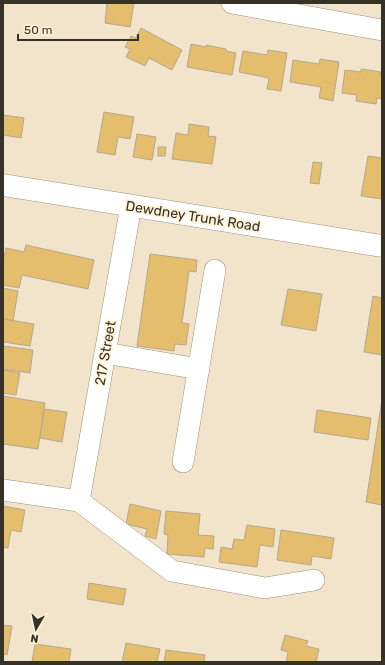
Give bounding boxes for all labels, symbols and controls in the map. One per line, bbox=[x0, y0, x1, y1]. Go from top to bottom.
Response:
scale bar bbox=[18, 16, 138, 42]
text: 50 m bbox=[24, 23, 52, 37]
street label: Dewdney Trunk Road bbox=[124, 197, 261, 236]
street label: 217 Street bbox=[91, 319, 120, 387]
north arrow bbox=[16, 609, 56, 649]
text: N bbox=[30, 631, 39, 645]

